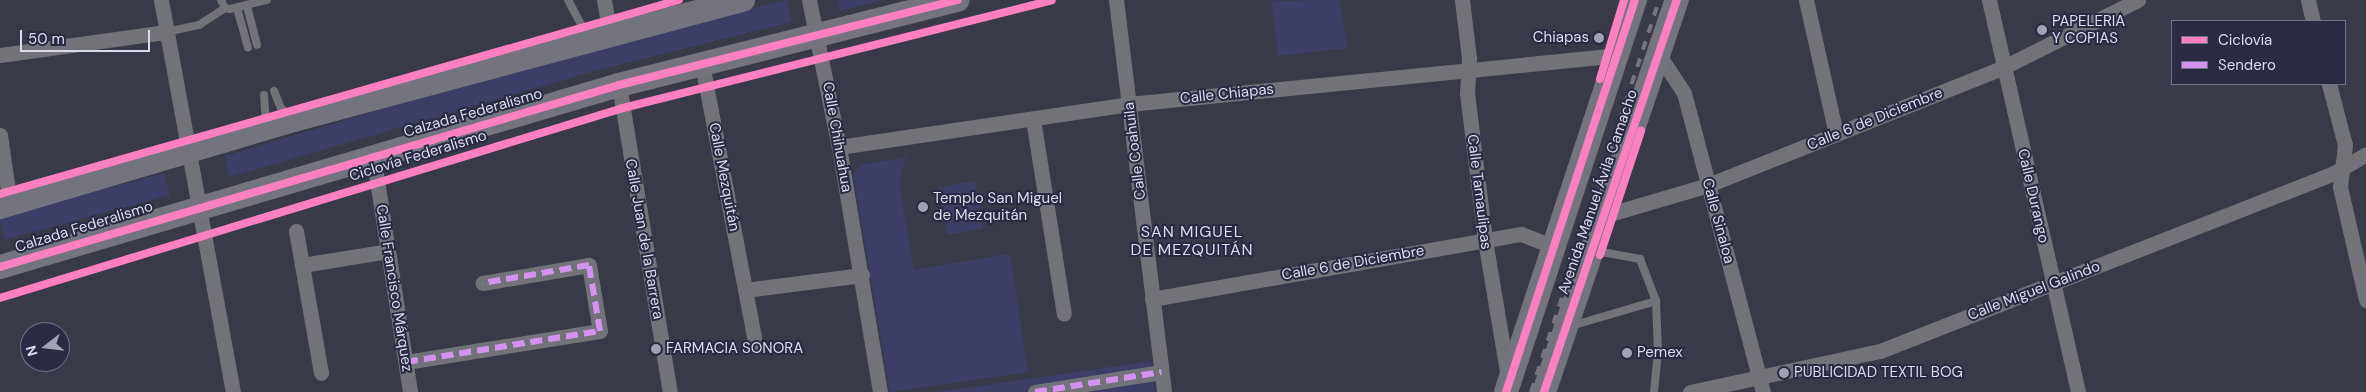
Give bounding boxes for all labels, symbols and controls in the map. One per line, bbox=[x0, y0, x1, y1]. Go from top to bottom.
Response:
place label: PAPELERIA Y COPIAS bbox=[2052, 12, 2125, 47]
scale bar bbox=[22, 20, 152, 52]
legend bbox=[2171, 20, 2346, 85]
marker: PAPELERIA Y COPIAS bbox=[2036, 24, 2048, 36]
text: 50 m bbox=[28, 29, 65, 49]
place label: Chiapas bbox=[1533, 29, 1589, 47]
text: Ciclovía bbox=[2218, 30, 2272, 50]
marker: Chiapas bbox=[1593, 32, 1605, 44]
text: Sendero bbox=[2218, 55, 2276, 75]
street label: Calle Chihuahua bbox=[818, 80, 856, 194]
street label: Calle Chiapas bbox=[1179, 80, 1275, 108]
street label: Calle 6 de Diciembre bbox=[1805, 84, 1945, 154]
street label: Calzada Federalismo bbox=[402, 85, 544, 141]
street label: Avenida Manuel Ávila Camacho bbox=[1554, 87, 1642, 297]
street label: Calle Coahuila bbox=[1120, 101, 1150, 201]
street label: Calle Mezquitán bbox=[705, 121, 743, 233]
street label: Ciclovía Federalismo bbox=[347, 127, 489, 185]
street label: Calle Tamaulipas bbox=[1463, 133, 1495, 251]
street label: Calle Durango bbox=[2013, 147, 2053, 245]
street label: Calle Juan de la Barrera bbox=[621, 157, 667, 321]
street label: Calle Sinaloa bbox=[1698, 176, 1738, 266]
place label: Templo San Miguel de Mezquitán bbox=[933, 189, 1062, 224]
street label: Calzada Federalismo bbox=[13, 197, 155, 257]
marker: Templo San Miguel de Mezquitán bbox=[917, 201, 929, 213]
street label: Calle Francisco Márquez bbox=[372, 203, 416, 373]
district label: SAN MIGUEL DE MEZQUITÁN bbox=[1129, 222, 1255, 260]
street label: Calle 6 de Diciembre bbox=[1280, 242, 1426, 284]
street label: Calle Miguel Galindo bbox=[1965, 257, 2103, 325]
north arrow bbox=[20, 322, 70, 372]
place label: FARMACIA SONORA bbox=[666, 340, 803, 358]
text: N bbox=[21, 343, 42, 358]
marker: FARMACIA SONORA bbox=[650, 343, 662, 355]
place label: Pemex bbox=[1637, 344, 1683, 362]
marker: Pemex bbox=[1621, 347, 1633, 359]
place label: PUBLICIDAD TEXTIL BOG bbox=[1794, 364, 1963, 382]
marker: PUBLICIDAD TEXTIL BOG bbox=[1778, 367, 1790, 379]

